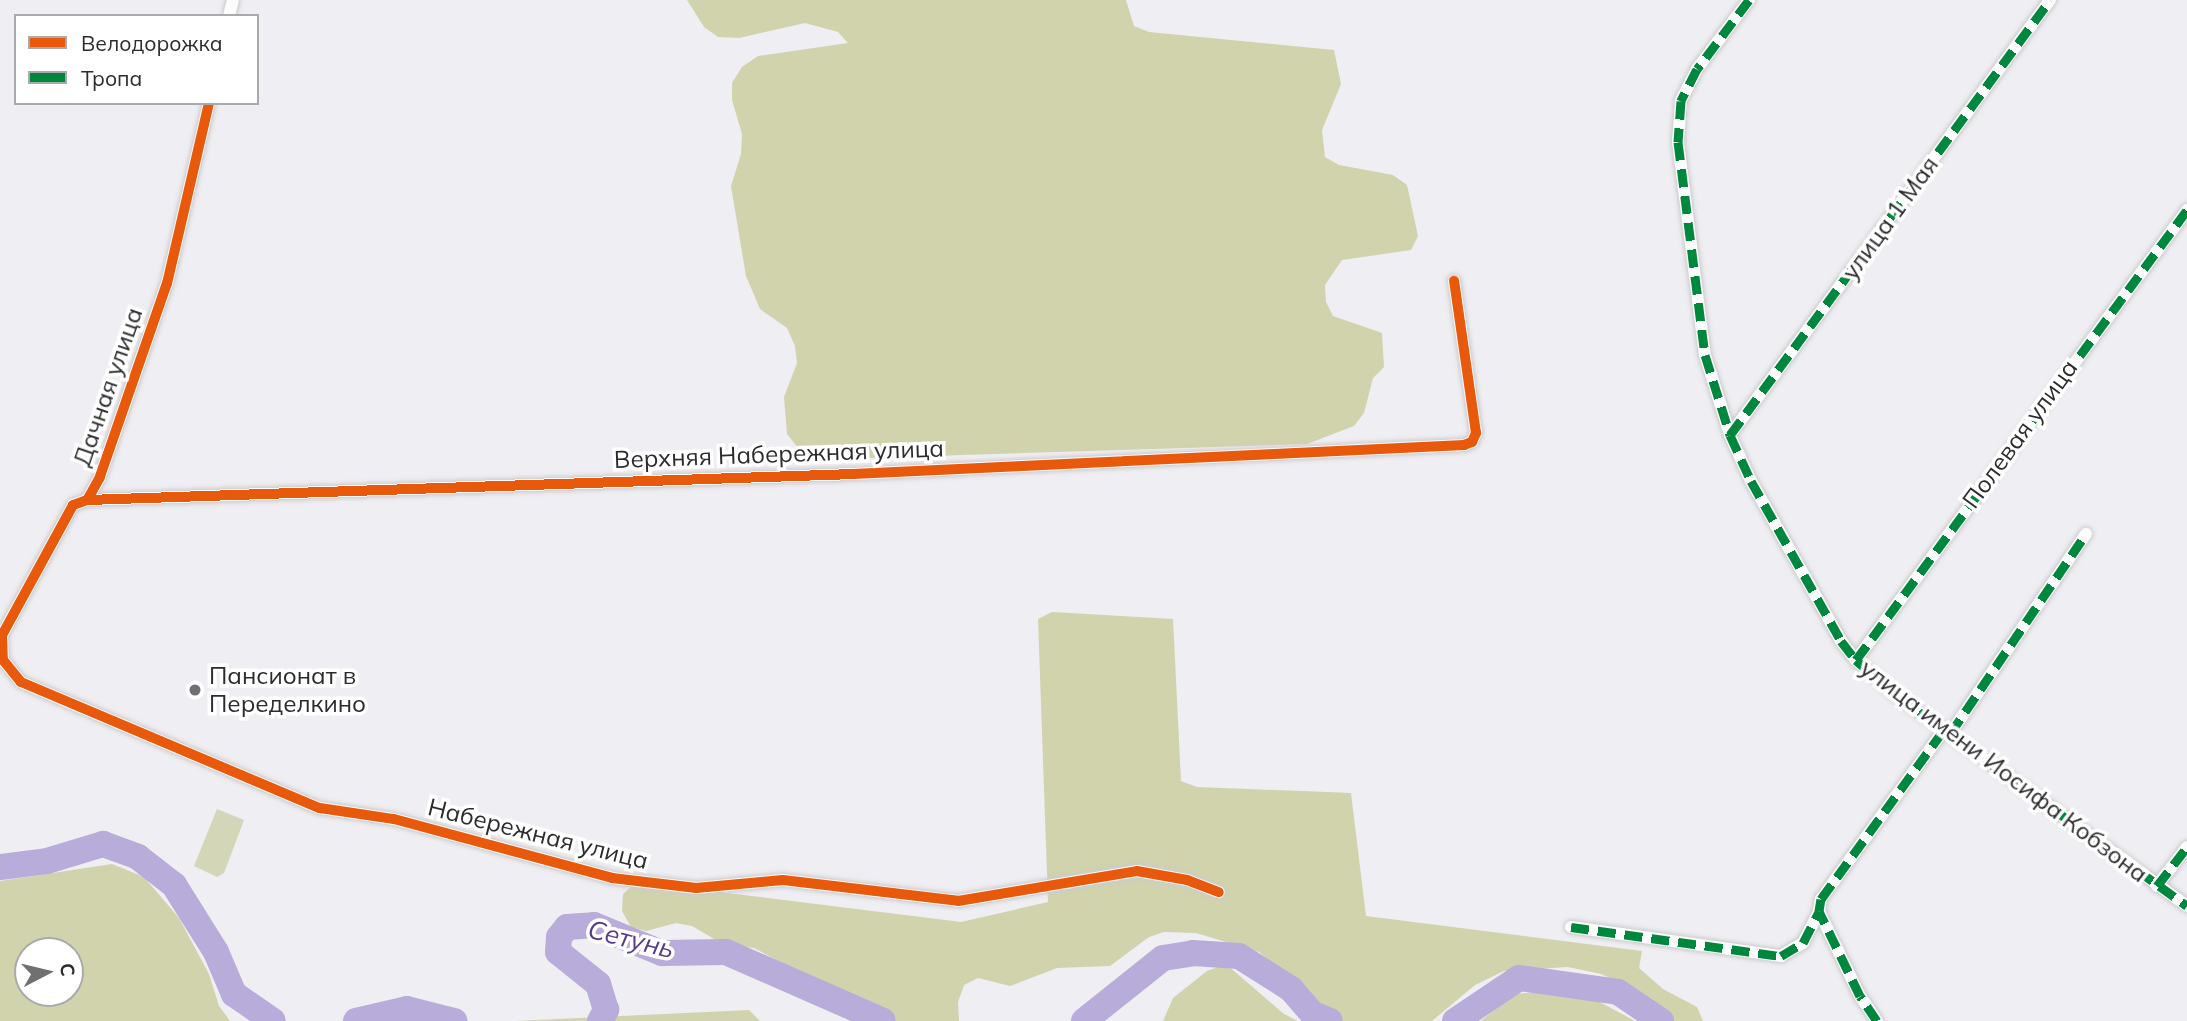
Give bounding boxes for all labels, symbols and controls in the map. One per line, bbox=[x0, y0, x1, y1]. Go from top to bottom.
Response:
legend bbox=[14, 14, 259, 105]
text: Велодорожка bbox=[81, 30, 223, 56]
text: Тропа bbox=[81, 65, 142, 91]
street label: улица 1 Мая bbox=[1836, 151, 1944, 285]
street label: Дачная улица bbox=[67, 304, 149, 470]
street label: Полевая улица bbox=[1956, 354, 2084, 514]
street label: Верхняя Набережная улица bbox=[614, 434, 944, 474]
street label: улица имени Иосифа Кобзона bbox=[1855, 654, 2153, 888]
place label: Пансионат в Переделкино bbox=[209, 662, 366, 718]
marker: Пансионат в Переделкино bbox=[187, 682, 203, 698]
street label: Набережная улица bbox=[425, 793, 651, 875]
water label: Сетунь bbox=[585, 913, 677, 965]
north arrow bbox=[14, 937, 84, 1007]
text: С bbox=[55, 962, 81, 978]

